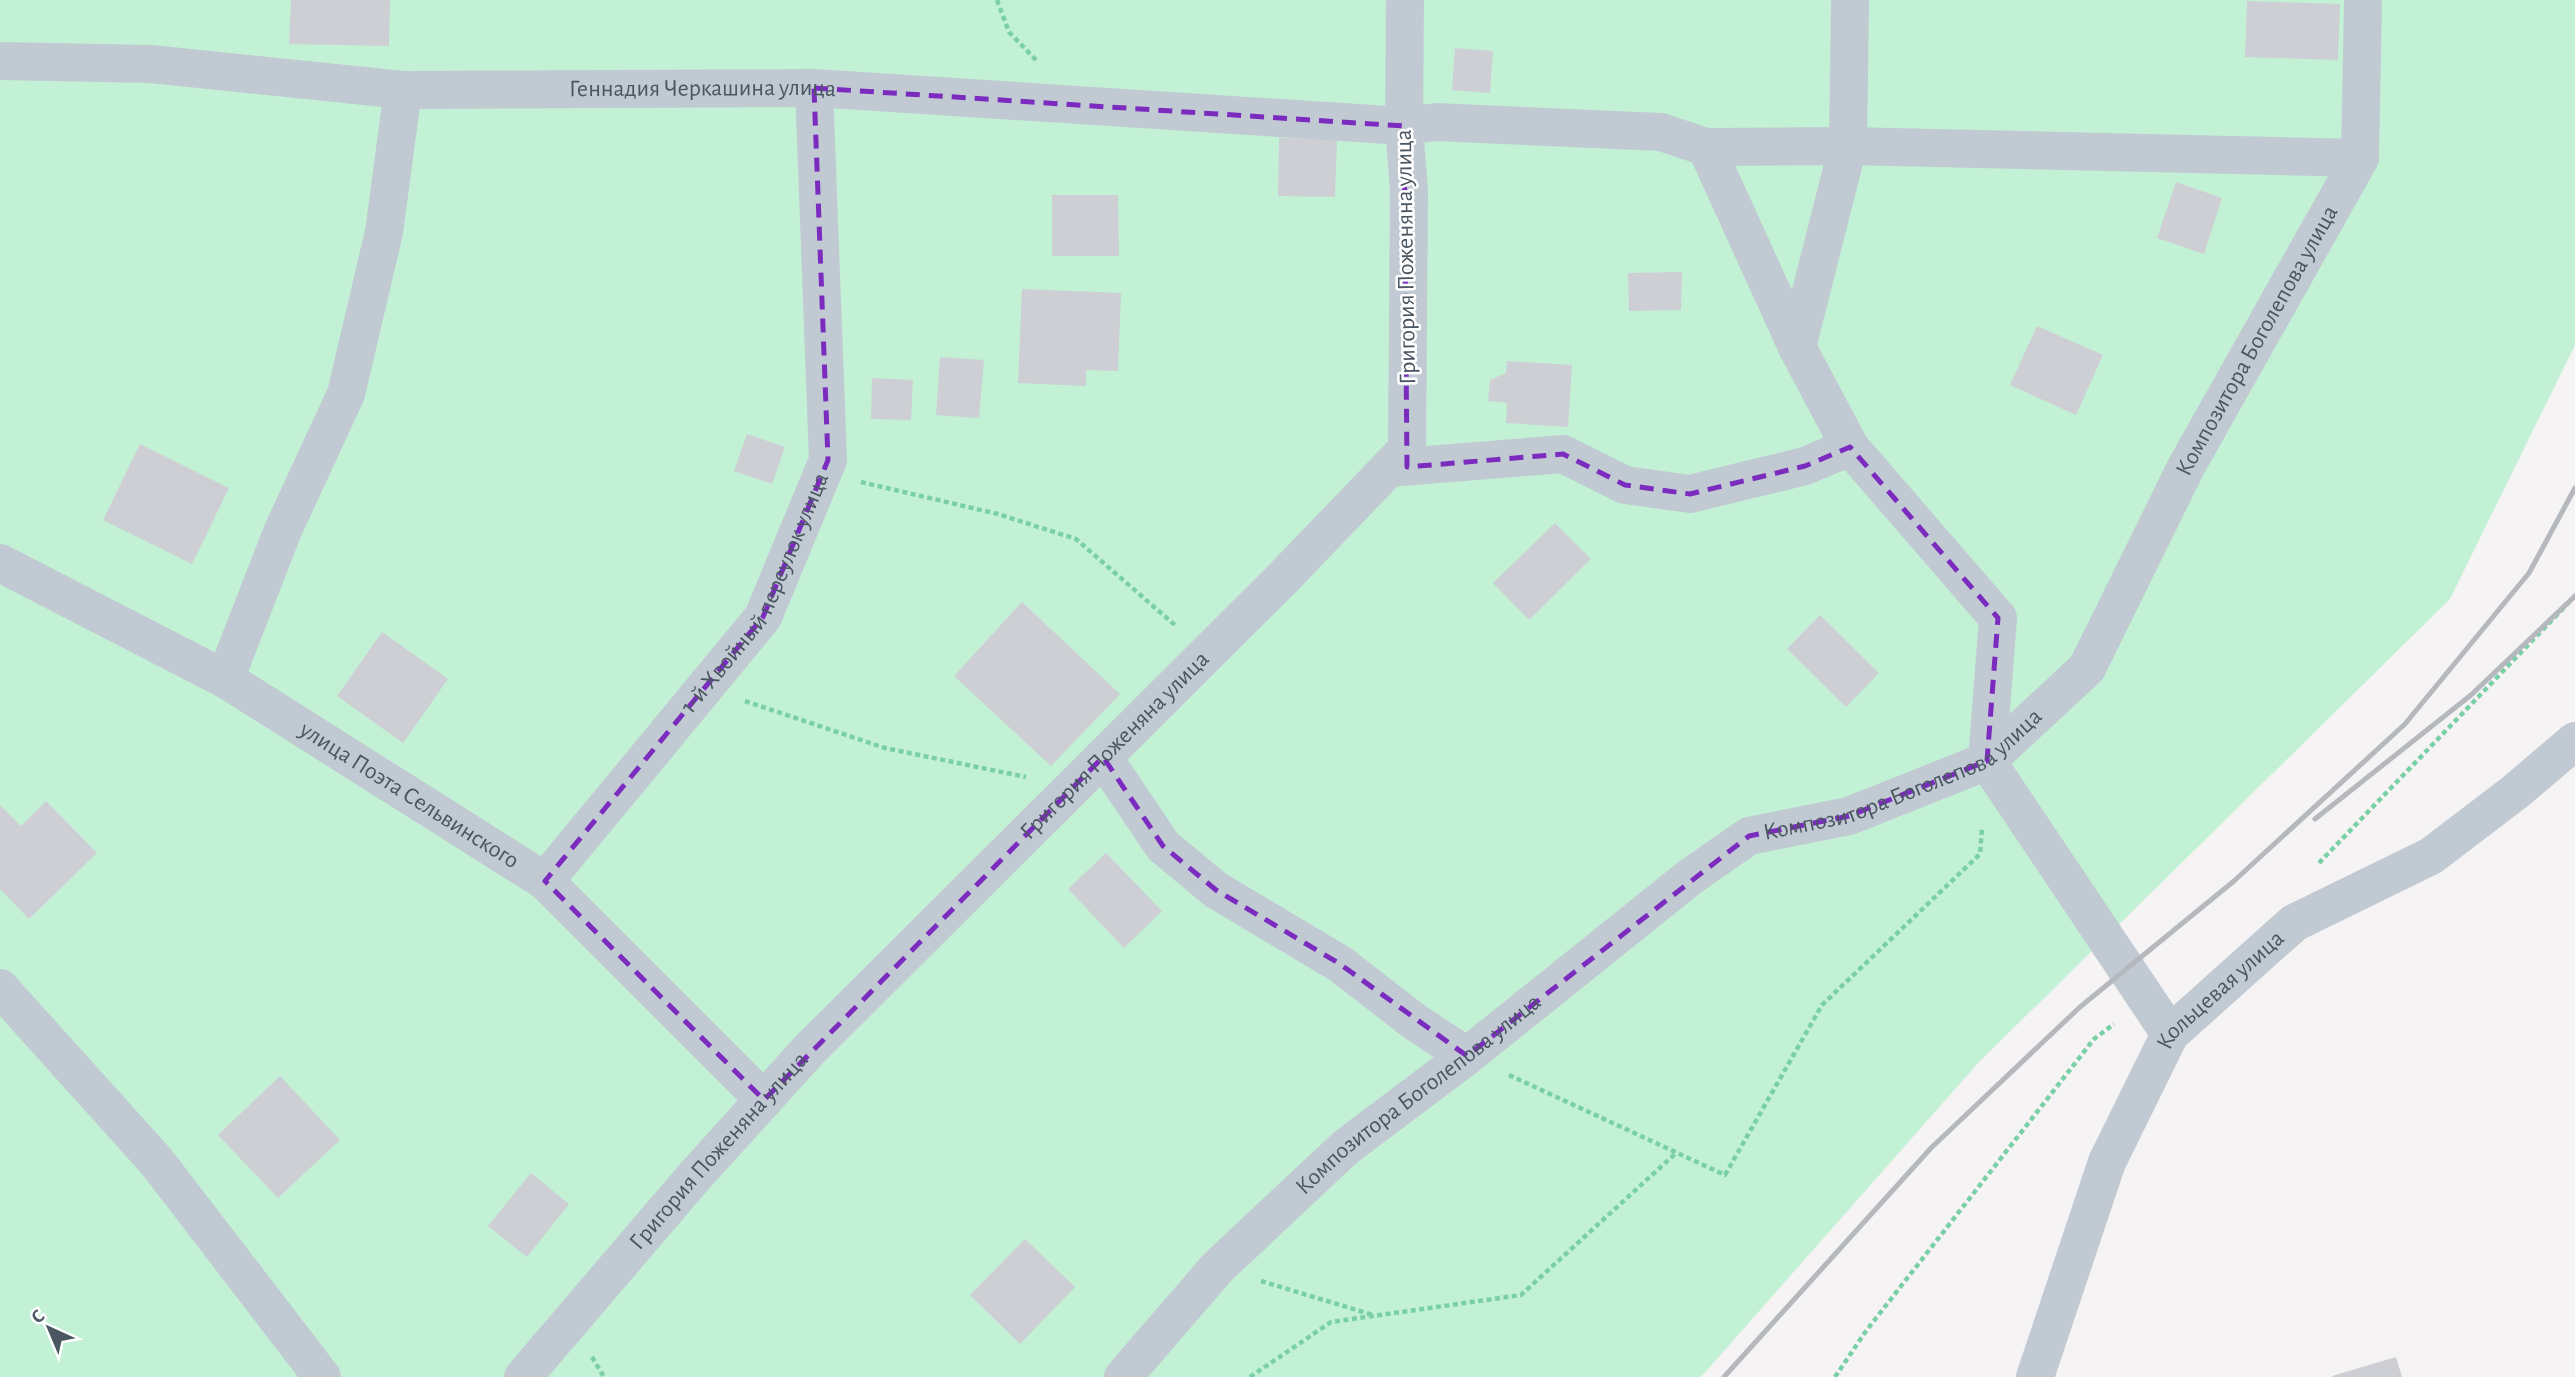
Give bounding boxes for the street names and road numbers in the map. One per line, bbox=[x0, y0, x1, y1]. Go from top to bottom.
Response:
street label: Геннадия Черкашина улица bbox=[569, 76, 837, 101]
street label: Григория Поженяна улица bbox=[1392, 129, 1420, 385]
street label: Композитора Боголепова улица bbox=[2172, 202, 2343, 480]
street label: 1-й Хвойный переулок улица bbox=[676, 469, 833, 718]
street label: Григория Поженяна улица bbox=[1016, 647, 1214, 844]
street label: Композитора Боголепова улица bbox=[1761, 704, 2047, 845]
street label: улица Поэта Сельвинского bbox=[295, 717, 523, 873]
street label: Кольцевая улица bbox=[2152, 926, 2289, 1053]
street label: Композитора Боголепова улица bbox=[1291, 990, 1545, 1199]
street label: Григория Поженяна улица bbox=[625, 1048, 813, 1255]

